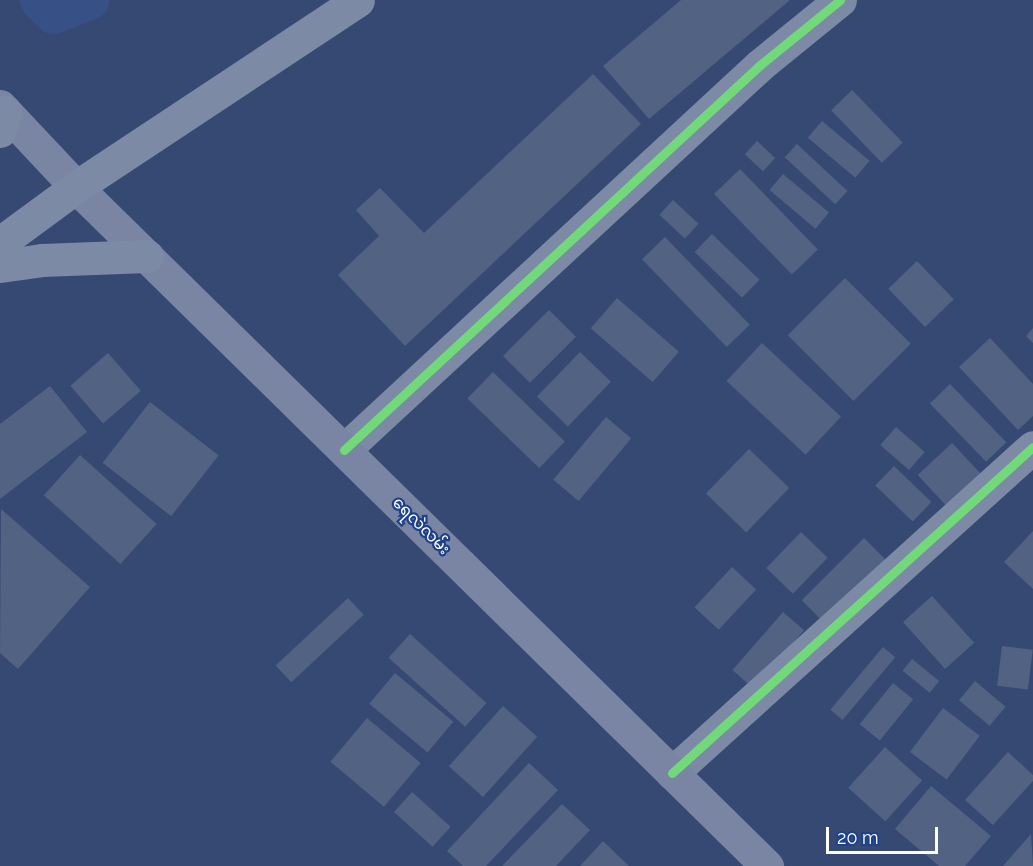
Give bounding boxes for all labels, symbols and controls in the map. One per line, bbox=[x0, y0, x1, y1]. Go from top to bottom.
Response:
street label: ရေလဲလမ်း bbox=[388, 493, 454, 559]
scale bar bbox=[829, 815, 942, 853]
text: 20 m bbox=[837, 827, 879, 848]

